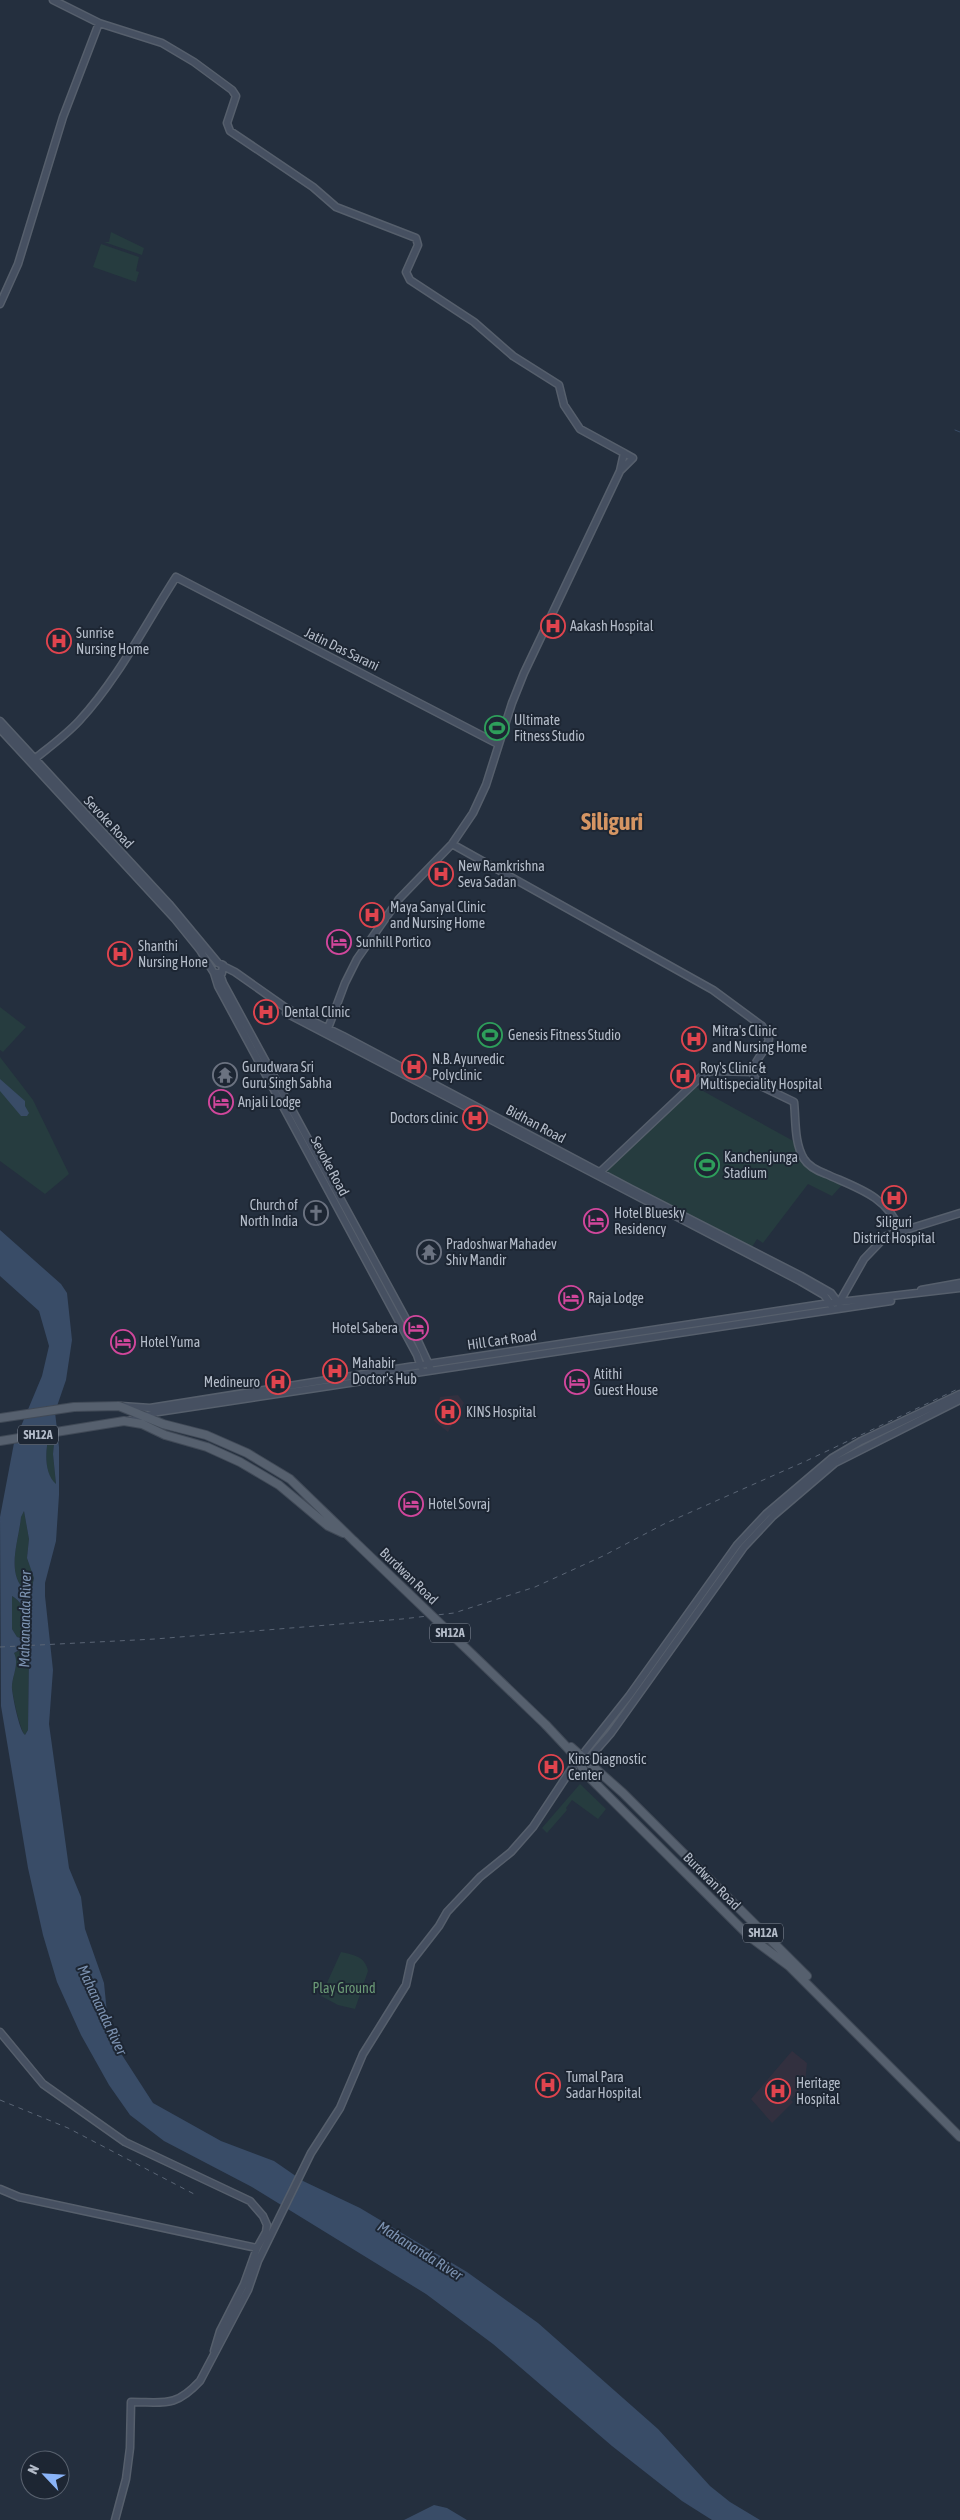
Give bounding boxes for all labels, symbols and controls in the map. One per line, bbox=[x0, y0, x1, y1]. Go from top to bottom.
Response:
hospital icon: Aakash Hospital bbox=[540, 613, 566, 639]
place label: Aakash Hospital bbox=[570, 618, 654, 634]
street label: Jatin Das Sarani bbox=[302, 624, 382, 674]
place label: Sunrise Nursing Home bbox=[76, 625, 149, 657]
hospital icon: Sunrise Nursing Home bbox=[46, 628, 72, 654]
place label: Ultimate Fitness Studio bbox=[514, 712, 585, 744]
sports icon: Ultimate Fitness Studio bbox=[484, 715, 510, 741]
street label: Sevoke Road bbox=[81, 793, 137, 851]
district label: Siliguri bbox=[581, 808, 643, 835]
place label: New Ramkrishna Seva Sadan bbox=[458, 858, 545, 890]
hospital icon: New Ramkrishna Seva Sadan bbox=[428, 861, 454, 887]
place label: Maya Sanyal Clinic and Nursing Home bbox=[390, 899, 486, 931]
hospital icon: Maya Sanyal Clinic and Nursing Home bbox=[359, 902, 385, 928]
hotel icon: Sunhill Portico bbox=[326, 929, 352, 955]
place label: Sunhill Portico bbox=[356, 934, 431, 950]
place label: Shanthi Nursing Hone bbox=[138, 938, 208, 970]
hospital icon: Shanthi Nursing Hone bbox=[107, 941, 133, 967]
hospital icon: Dental Clinic bbox=[253, 999, 279, 1025]
place label: Dental Clinic bbox=[284, 1004, 350, 1020]
sports icon: Genesis Fitness Studio bbox=[477, 1022, 503, 1048]
place label: Mitra's Clinic and Nursing Home bbox=[712, 1023, 807, 1055]
hospital icon: Mitra's Clinic and Nursing Home bbox=[681, 1026, 707, 1052]
place label: Genesis Fitness Studio bbox=[508, 1027, 621, 1043]
place label: N.B. Ayurvedic Polyclinic bbox=[432, 1051, 505, 1083]
hospital icon: N.B. Ayurvedic Polyclinic bbox=[401, 1054, 427, 1080]
place label: Gurudwara Sri Guru Singh Sabha bbox=[242, 1059, 332, 1091]
place label: Roy's Clinic & Multispeciality Hospital bbox=[700, 1060, 823, 1092]
temple icon: Gurudwara Sri Guru Singh Sabha bbox=[212, 1062, 238, 1088]
hospital icon: Roy's Clinic & Multispeciality Hospital bbox=[670, 1063, 696, 1089]
hotel icon: Anjali Lodge bbox=[208, 1089, 234, 1115]
place label: Anjali Lodge bbox=[238, 1094, 301, 1110]
street label: Bidhan Road bbox=[503, 1102, 569, 1146]
hospital icon: Doctors clinic bbox=[462, 1105, 488, 1131]
place label: Doctors clinic bbox=[390, 1110, 459, 1126]
street label: Sevoke Road bbox=[308, 1133, 352, 1199]
place label: Kanchenjunga Stadium bbox=[724, 1149, 798, 1181]
sports icon: Kanchenjunga Stadium bbox=[694, 1152, 720, 1178]
hospital icon: Siliguri District Hospital bbox=[881, 1185, 907, 1211]
place label: Church of North India bbox=[240, 1197, 298, 1229]
church icon: Church of North India bbox=[303, 1200, 329, 1226]
place label: Hotel Bluesky Residency bbox=[614, 1205, 685, 1237]
hotel icon: Hotel Bluesky Residency bbox=[583, 1208, 609, 1234]
place label: Siliguri District Hospital bbox=[853, 1214, 935, 1246]
place label: Pradoshwar Mahadev Shiv Mandir bbox=[446, 1236, 557, 1268]
temple icon: Pradoshwar Mahadev Shiv Mandir bbox=[416, 1239, 442, 1265]
hotel icon: Raja Lodge bbox=[558, 1285, 584, 1311]
place label: Raja Lodge bbox=[588, 1290, 644, 1306]
hotel icon: Hotel Sabera bbox=[403, 1315, 429, 1341]
place label: Hotel Sabera bbox=[332, 1320, 398, 1336]
street label: Hill Cart Road bbox=[466, 1327, 538, 1353]
hotel icon: Hotel Yuma bbox=[110, 1329, 136, 1355]
place label: Hotel Yuma bbox=[140, 1334, 200, 1350]
place label: Mahabir Doctor's Hub bbox=[352, 1355, 417, 1387]
hospital icon: Mahabir Doctor's Hub bbox=[322, 1358, 348, 1384]
place label: Atithi Guest House bbox=[594, 1366, 658, 1398]
hospital icon: Medineuro bbox=[265, 1369, 291, 1395]
hotel icon: Atithi Guest House bbox=[564, 1369, 590, 1395]
place label: Medineuro bbox=[204, 1374, 260, 1390]
hospital icon: KINS Hospital bbox=[435, 1399, 461, 1425]
place label: KINS Hospital bbox=[466, 1404, 537, 1420]
road number: SH12A bbox=[18, 1426, 58, 1444]
hotel icon: Hotel Sovraj bbox=[398, 1491, 424, 1517]
place label: Hotel Sovraj bbox=[428, 1496, 490, 1512]
street label: Burdwan Road bbox=[377, 1544, 441, 1608]
water label: Mahananda River bbox=[15, 1570, 34, 1668]
road number: SH12A bbox=[430, 1624, 470, 1642]
place label: Kins Diagnostic Center bbox=[568, 1751, 647, 1783]
hospital icon: Kins Diagnostic Center bbox=[538, 1754, 564, 1780]
street label: Burdwan Road bbox=[680, 1849, 744, 1913]
road number: SH12A bbox=[743, 1924, 783, 1942]
water label: Mahananda River bbox=[74, 1962, 131, 2058]
park label: Play Ground bbox=[312, 1980, 376, 1996]
place label: Tumal Para Sadar Hospital bbox=[566, 2069, 642, 2101]
hospital icon: Tumal Para Sadar Hospital bbox=[535, 2072, 561, 2098]
place label: Heritage Hospital bbox=[796, 2075, 840, 2107]
hospital icon: Heritage Hospital bbox=[765, 2078, 791, 2104]
water label: Mahananda River bbox=[375, 2218, 466, 2284]
north arrow bbox=[20, 2450, 70, 2500]
text: N bbox=[24, 2462, 42, 2477]

